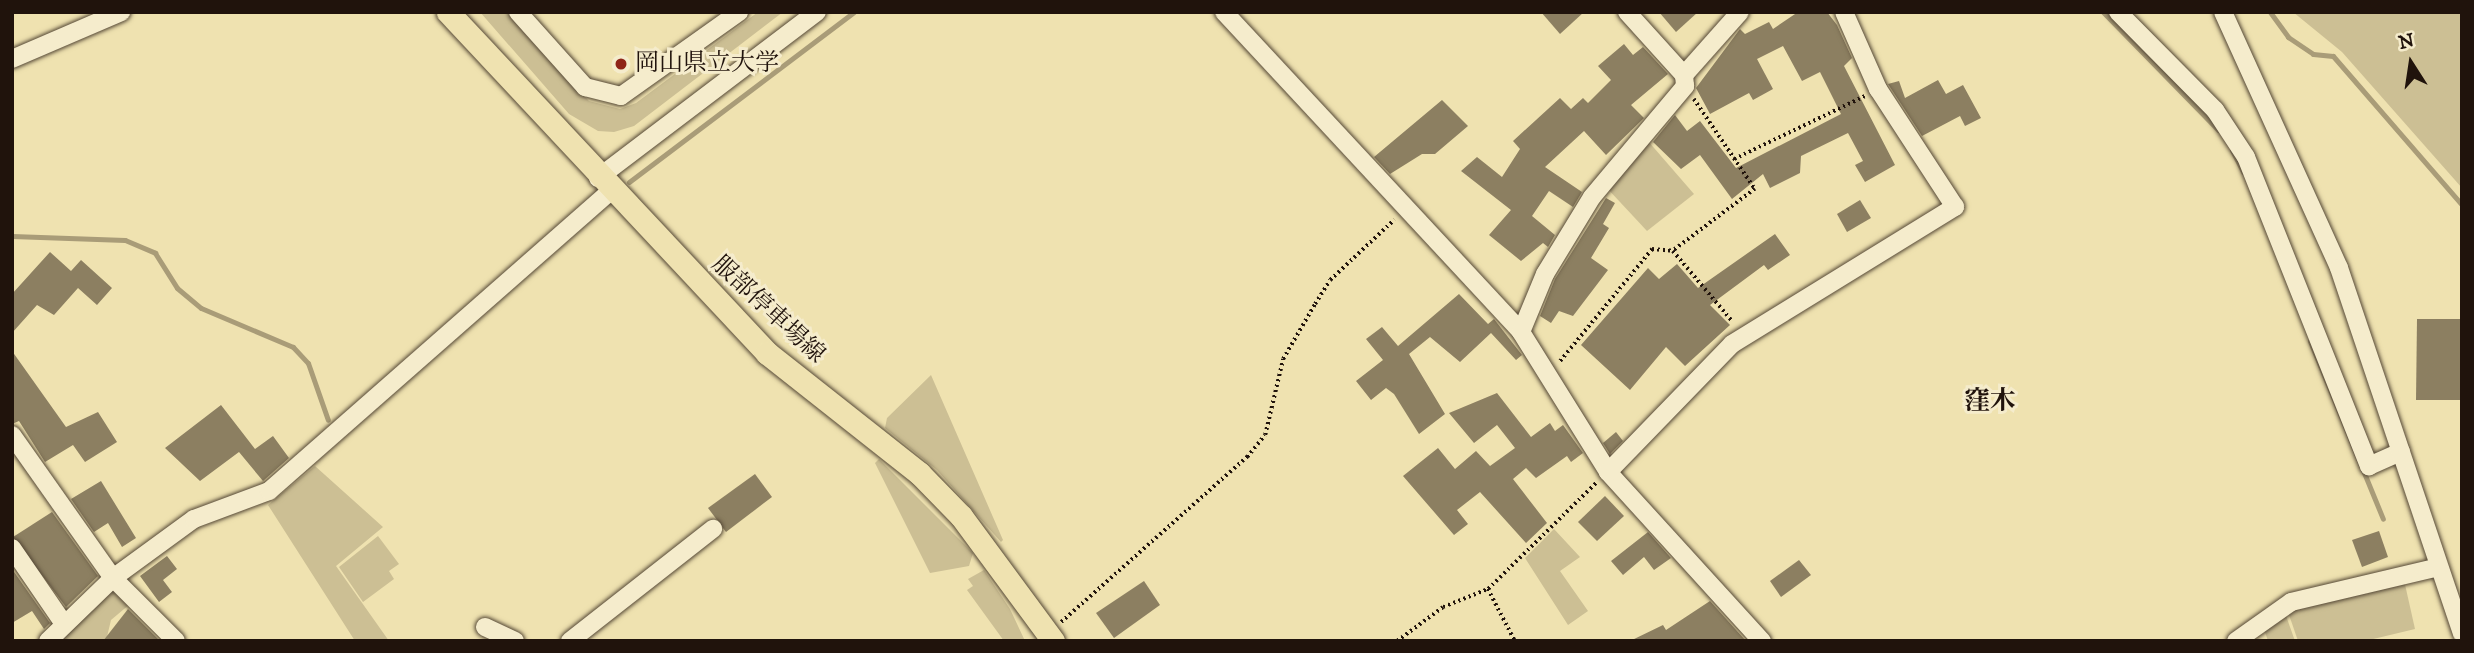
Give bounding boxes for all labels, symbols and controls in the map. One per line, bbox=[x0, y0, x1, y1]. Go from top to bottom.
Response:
north arrow bbox=[2376, 28, 2446, 98]
text: N bbox=[2396, 29, 2417, 55]
place label: 岡山県立大学 bbox=[635, 50, 779, 78]
marker: 岡山県立大学 bbox=[613, 56, 629, 72]
street label: 服部停車場線 bbox=[706, 250, 830, 370]
district label: 窪木 bbox=[1964, 386, 2016, 418]

